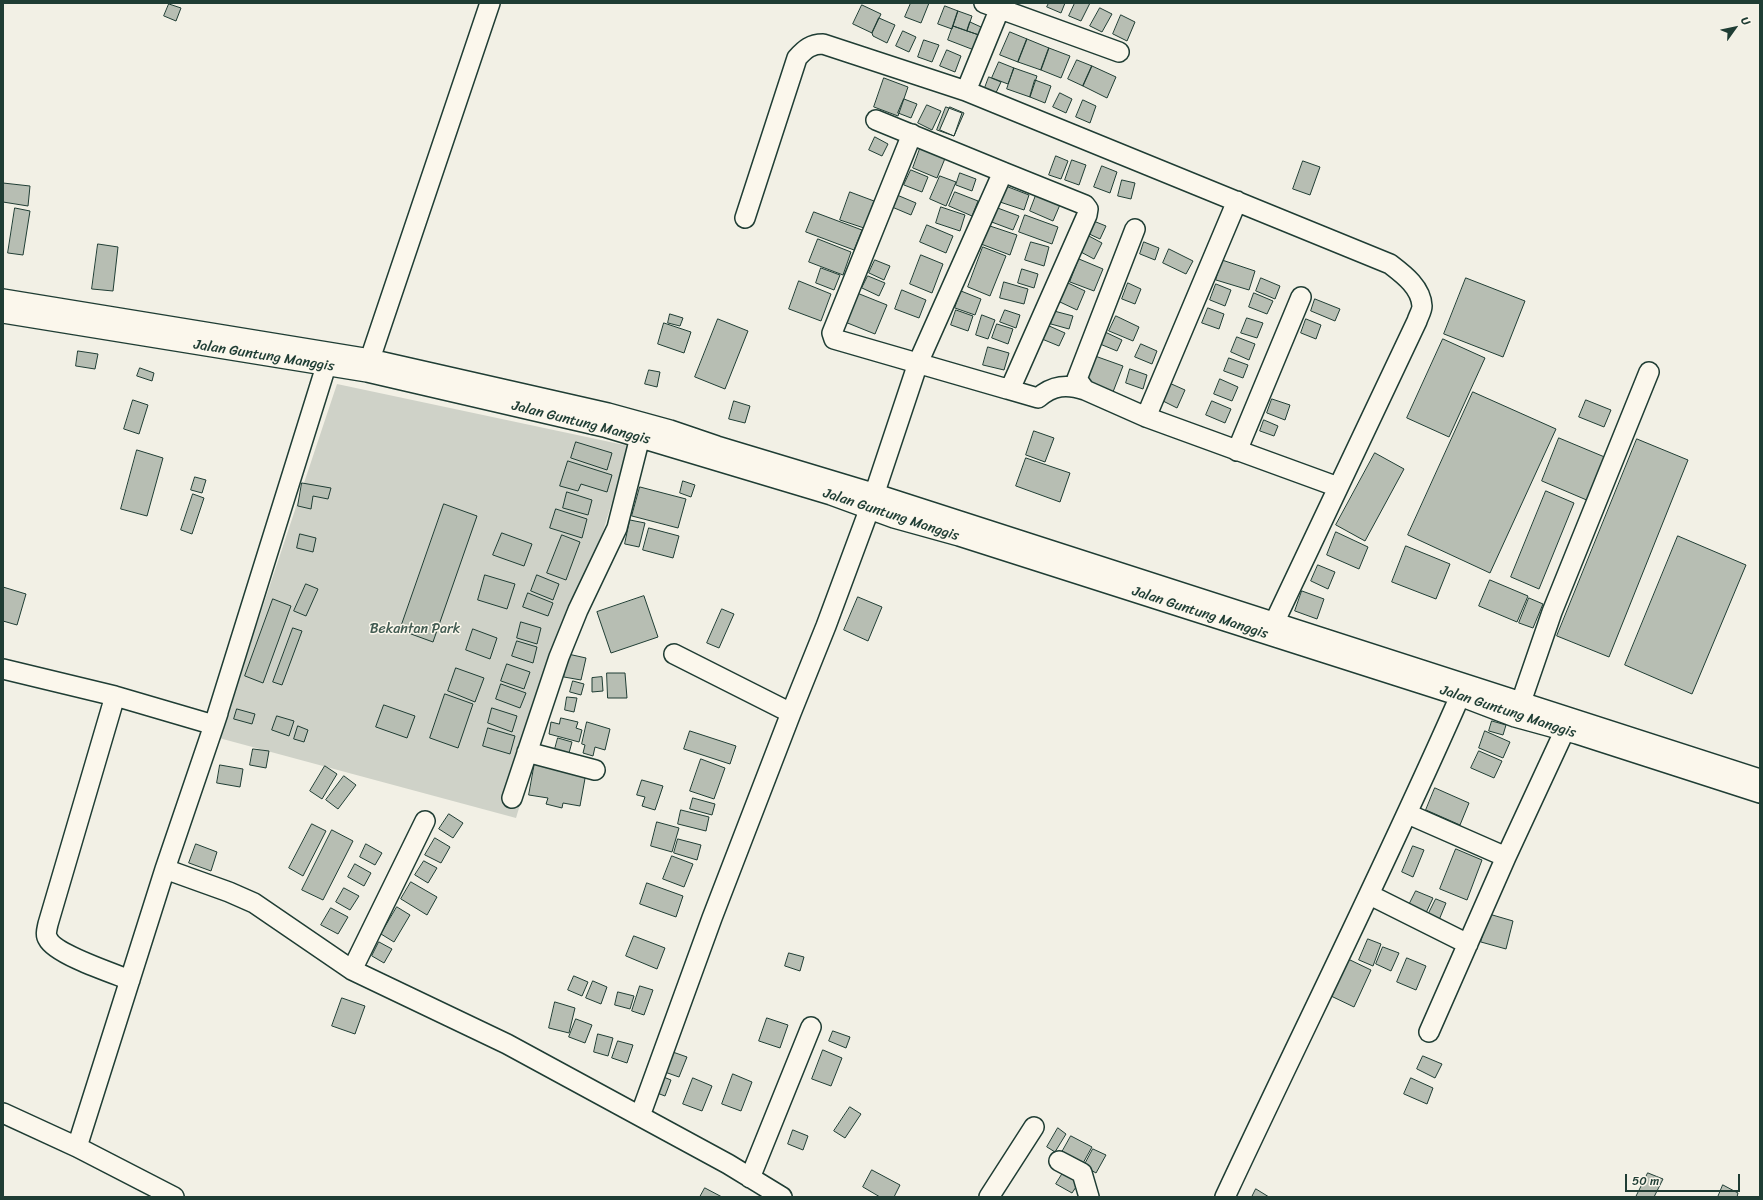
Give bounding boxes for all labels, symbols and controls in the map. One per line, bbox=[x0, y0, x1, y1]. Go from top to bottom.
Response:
north arrow bbox=[1715, 8, 1755, 48]
text: U bbox=[1736, 13, 1755, 29]
street label: Jalan Guntung Manggis bbox=[193, 337, 335, 375]
street label: Jalan Guntung Manggis bbox=[510, 398, 652, 448]
street label: Jalan Guntung Manggis bbox=[821, 485, 961, 545]
street label: Jalan Guntung Manggis bbox=[1130, 583, 1270, 643]
park label: Bekantan Park bbox=[370, 621, 460, 637]
street label: Jalan Guntung Manggis bbox=[1438, 682, 1578, 742]
scale bar bbox=[1627, 1166, 1742, 1192]
text: 50 m bbox=[1632, 1170, 1659, 1192]

